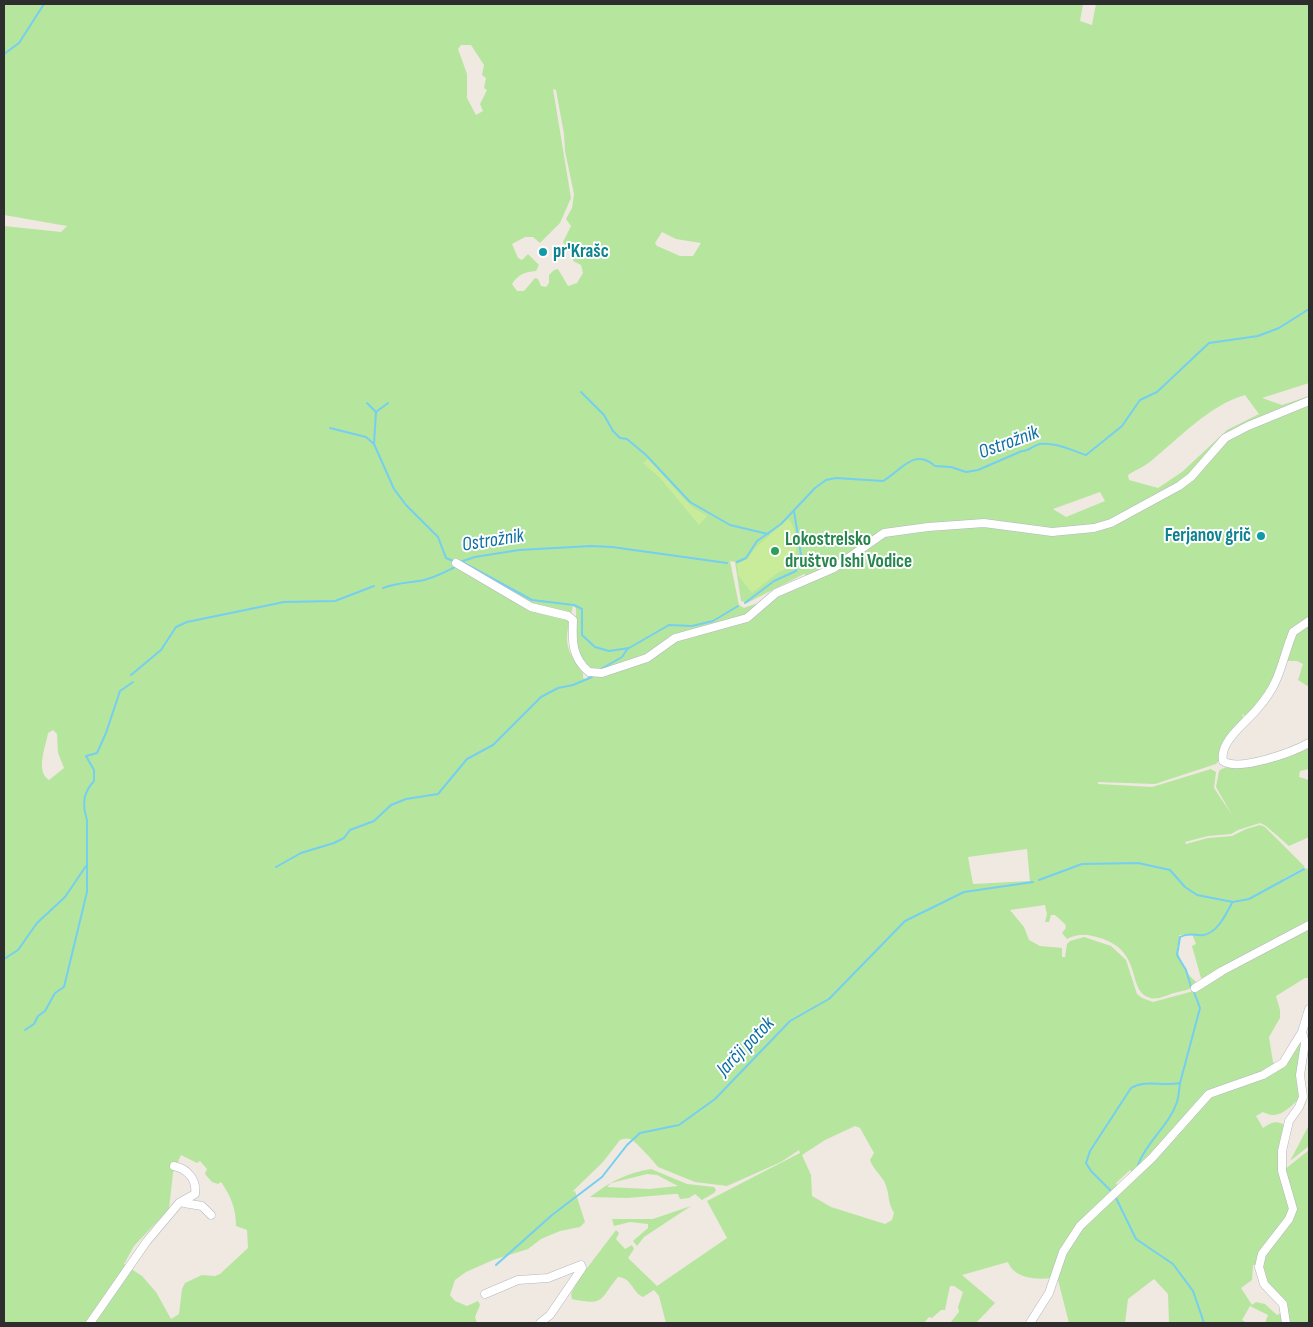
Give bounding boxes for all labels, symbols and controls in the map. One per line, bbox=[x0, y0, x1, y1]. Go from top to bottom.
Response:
place label: pr'Krašc bbox=[553, 241, 609, 263]
marker: pr'Krašc bbox=[537, 246, 549, 258]
water label: Ostrožnik bbox=[976, 421, 1042, 465]
water label: Ostrožnik bbox=[460, 524, 526, 558]
place label: Ferjanov grič bbox=[1165, 525, 1251, 547]
place label: Lokostrelsko društvo Ishi Vodice bbox=[785, 529, 912, 573]
marker: Ferjanov grič bbox=[1255, 530, 1267, 542]
marker: Lokostrelsko društvo Ishi Vodice bbox=[769, 545, 781, 557]
water label: Jarčji potok bbox=[712, 1012, 780, 1082]

